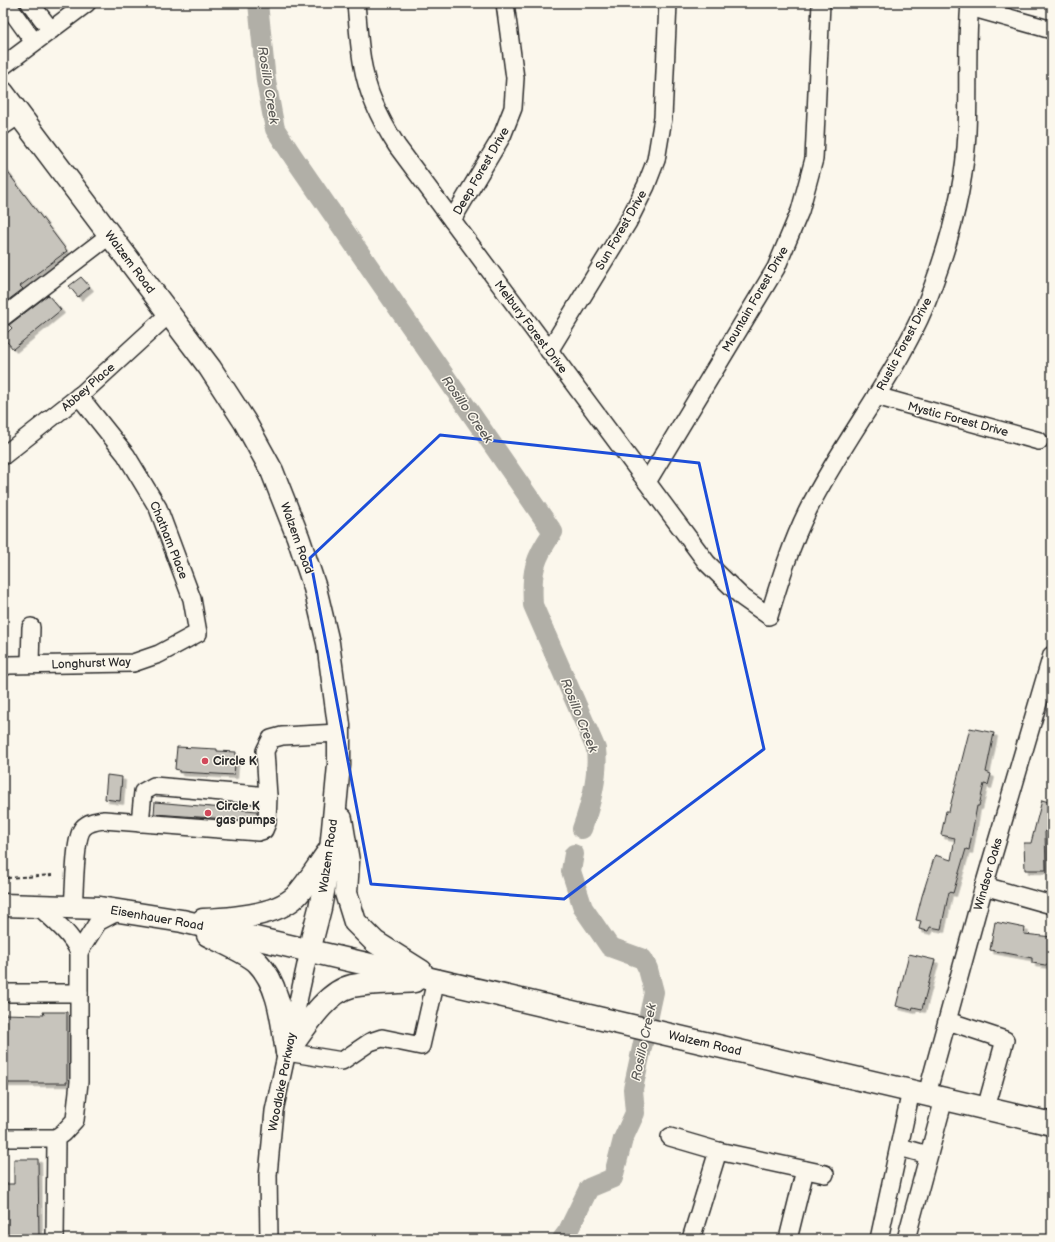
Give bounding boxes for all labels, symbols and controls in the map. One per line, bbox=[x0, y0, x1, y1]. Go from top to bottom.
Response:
water label: Rosillo Creek bbox=[254, 45, 282, 126]
street label: Deep Forest Drive bbox=[450, 125, 513, 218]
street label: Sun Forest Drive bbox=[592, 188, 650, 273]
street label: Walzem Road bbox=[101, 228, 158, 297]
street label: Mountain Forest Drive bbox=[719, 244, 792, 355]
street label: Melbury Forest Drive bbox=[491, 278, 570, 377]
street label: Rustic Forest Drive bbox=[874, 295, 935, 393]
street label: Abbey Place bbox=[58, 360, 118, 415]
water label: Rosillo Creek bbox=[438, 373, 497, 447]
street label: Mystic Forest Drive bbox=[906, 399, 1010, 440]
street label: Chatham Place bbox=[146, 499, 191, 581]
street label: Walzem Road bbox=[277, 501, 316, 576]
street label: Longhurst Way bbox=[51, 655, 132, 672]
water label: Rosillo Creek bbox=[557, 676, 601, 755]
place label: Circle K bbox=[213, 754, 257, 769]
marker: Circle K bbox=[200, 756, 210, 766]
place label: Circle K gas pumps bbox=[216, 799, 276, 828]
marker: Circle K gas pumps bbox=[203, 808, 213, 818]
street label: Walzem Road bbox=[316, 818, 341, 894]
street label: Windsor Oaks bbox=[971, 836, 1006, 912]
street label: Eisenhauer Road bbox=[109, 903, 205, 934]
water label: Rosillo Creek bbox=[628, 1002, 660, 1082]
street label: Walzem Road bbox=[667, 1028, 743, 1059]
street label: Woodlake Parkway bbox=[266, 1031, 300, 1133]

